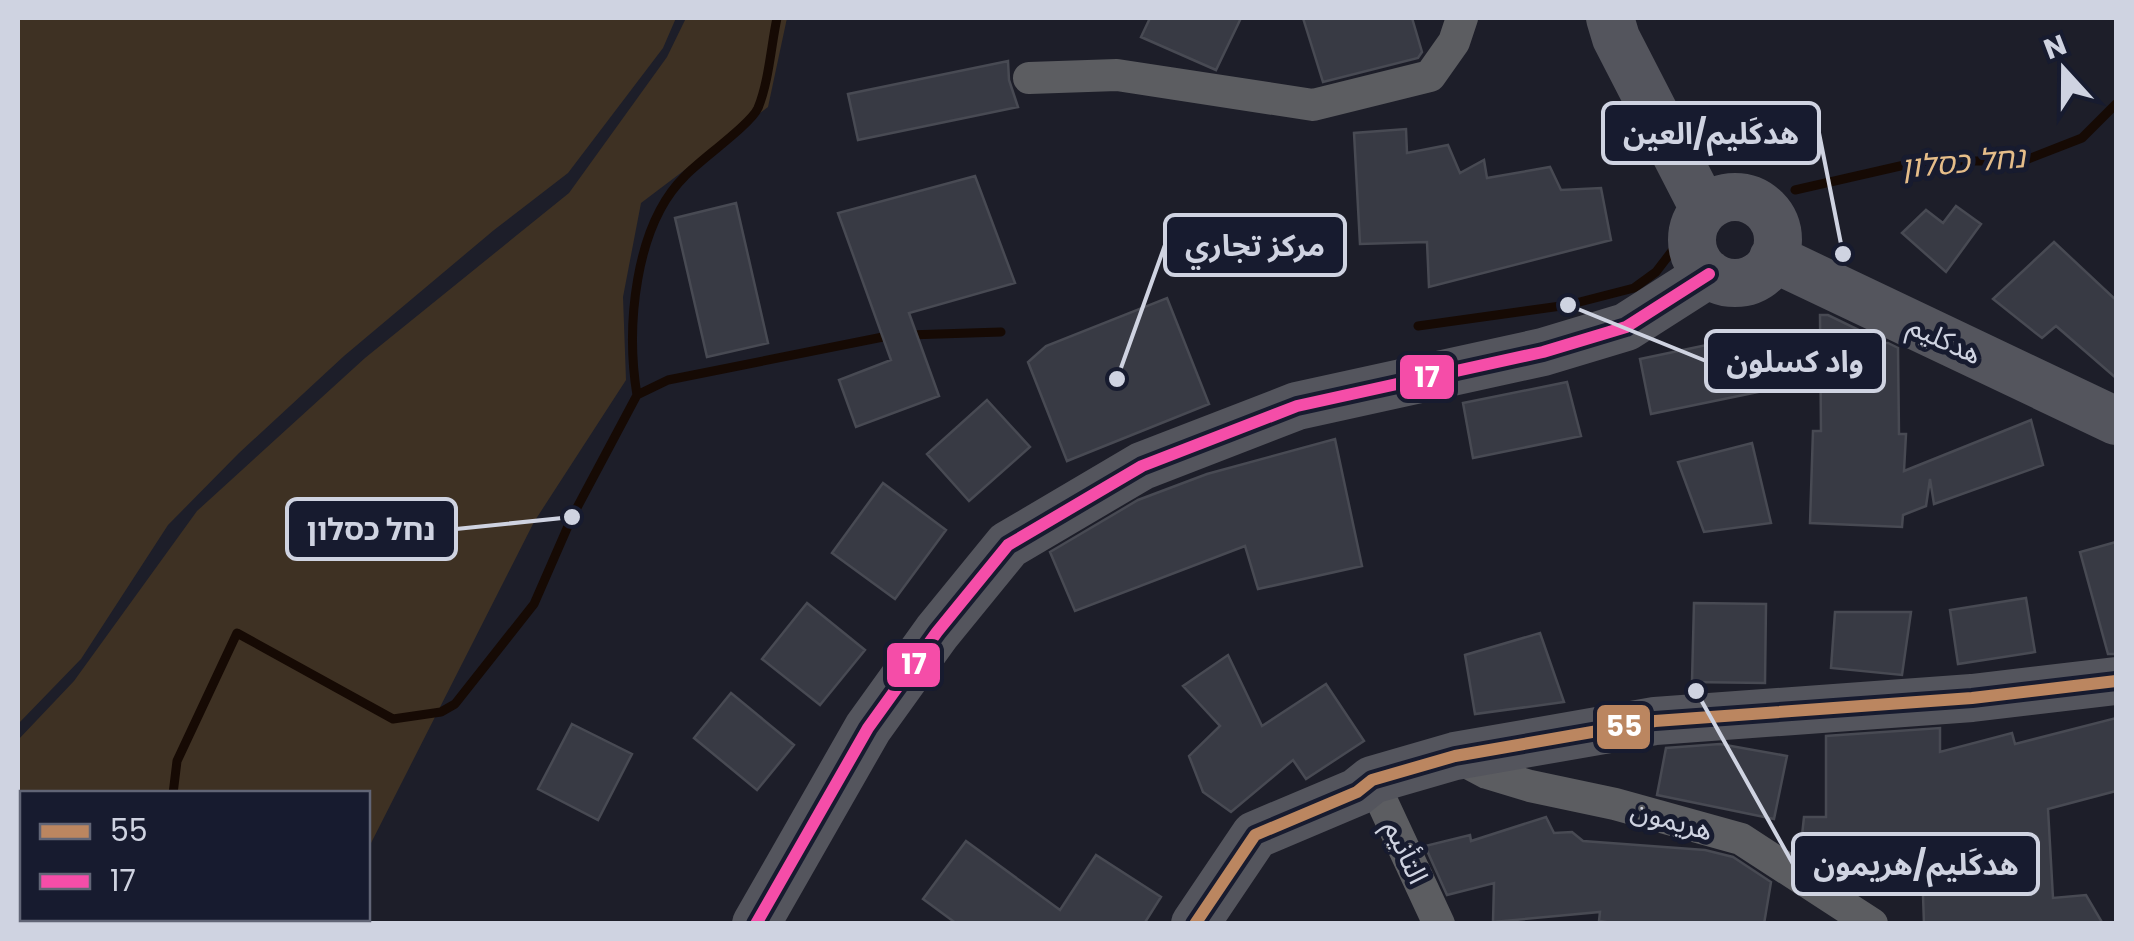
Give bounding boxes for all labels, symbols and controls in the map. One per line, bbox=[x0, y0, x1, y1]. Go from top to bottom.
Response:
north arrow bbox=[2014, 20, 2114, 120]
text: N bbox=[2038, 25, 2072, 69]
callout: هدكَليم/العين bbox=[1603, 103, 1819, 163]
text: هدكَليم/العين bbox=[1623, 112, 1799, 157]
water label: נחל כסלון bbox=[1899, 135, 2030, 189]
callout: مركز تجاري bbox=[1165, 215, 1345, 275]
text: مركز تجاري bbox=[1185, 224, 1325, 270]
street label: هدكليم bbox=[1901, 306, 1988, 376]
callout: واد كسلون bbox=[1706, 331, 1884, 391]
text: واد كسلون bbox=[1726, 340, 1864, 383]
line badge: 17 bbox=[1398, 353, 1456, 401]
text: 17 bbox=[1414, 358, 1440, 397]
callout: נחל כסלון bbox=[287, 499, 456, 559]
text: נחל כסלון bbox=[307, 508, 435, 551]
line badge: 17 bbox=[885, 641, 942, 689]
text: 17 bbox=[901, 645, 927, 684]
line badge: 55 bbox=[1595, 703, 1652, 751]
text: 55 bbox=[1606, 707, 1642, 746]
street label: هريمون bbox=[1627, 790, 1717, 850]
legend bbox=[20, 791, 370, 921]
text: 55 bbox=[110, 809, 148, 852]
street label: التأنيم bbox=[1373, 814, 1438, 891]
callout: هدكَليم/هريمون bbox=[1793, 834, 2038, 894]
text: هدكَليم/هريمون bbox=[1813, 843, 2019, 888]
text: 17 bbox=[110, 859, 136, 902]

